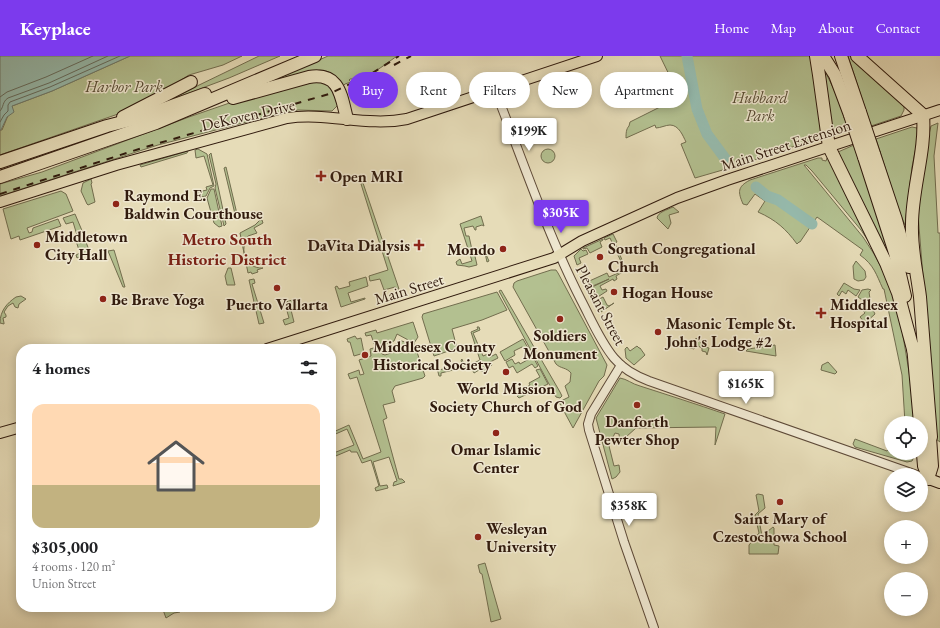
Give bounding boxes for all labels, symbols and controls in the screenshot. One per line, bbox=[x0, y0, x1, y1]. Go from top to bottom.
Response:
text: Keyplace bbox=[20, 16, 91, 41]
text: Home bbox=[714, 19, 749, 37]
text: Map bbox=[771, 19, 796, 37]
text: About bbox=[818, 19, 854, 37]
text: Contact bbox=[876, 19, 920, 37]
chip: Buy bbox=[348, 72, 398, 108]
chip: Rent bbox=[406, 72, 461, 108]
chip: Filters bbox=[469, 72, 530, 108]
chip: New bbox=[538, 72, 592, 108]
chip: Apartment bbox=[600, 72, 688, 108]
park label: Harbor Park bbox=[84, 76, 163, 97]
park label: Hubbard Park bbox=[731, 87, 789, 126]
street label: DeKoven Drive bbox=[199, 94, 297, 136]
street label: Main Street Extension bbox=[718, 114, 854, 176]
pin: $199K bbox=[501, 118, 557, 152]
text: $199K bbox=[511, 122, 547, 139]
place label: Open MRI bbox=[330, 166, 403, 187]
marker: Open MRI bbox=[315, 170, 327, 182]
place label: Raymond E. Baldwin Courthouse bbox=[124, 185, 263, 224]
marker: Raymond E. Baldwin Courthouse bbox=[111, 199, 121, 209]
pin: $305K bbox=[533, 200, 589, 234]
text: $305K bbox=[543, 204, 579, 221]
place label: Middletown City Hall bbox=[45, 226, 128, 265]
district label: Metro South Historic District bbox=[168, 228, 287, 270]
place label: DaVita Dialysis bbox=[307, 235, 410, 256]
place label: South Congregational Church bbox=[608, 238, 756, 277]
marker: DaVita Dialysis bbox=[413, 239, 425, 251]
place label: Mondo bbox=[447, 239, 495, 260]
marker: Middletown City Hall bbox=[32, 240, 42, 250]
marker: Mondo bbox=[498, 244, 508, 254]
marker: South Congregational Church bbox=[595, 252, 605, 262]
street label: Pleasant Street bbox=[571, 261, 631, 349]
street label: Main Street bbox=[372, 269, 446, 309]
place label: Hogan House bbox=[622, 282, 713, 303]
marker: Puerto Vallarta bbox=[272, 283, 282, 293]
marker: Hogan House bbox=[609, 287, 619, 297]
place label: Be Brave Yoga bbox=[111, 289, 206, 310]
marker: Be Brave Yoga bbox=[98, 294, 108, 304]
place label: Puerto Vallarta bbox=[226, 294, 329, 315]
place label: Middlesex Hospital bbox=[830, 294, 898, 333]
marker: Middlesex Hospital bbox=[815, 307, 827, 319]
place label: Masonic Temple St. John's Lodge #2 bbox=[664, 313, 796, 352]
marker: Soldiers Monument bbox=[555, 314, 565, 324]
place label: Soldiers Monument bbox=[523, 325, 597, 364]
marker: Masonic Temple St. John's Lodge #2 bbox=[653, 327, 663, 337]
place label: Middlesex County Historical Society bbox=[373, 336, 496, 375]
marker: Middlesex County Historical Society bbox=[360, 350, 370, 360]
text: 4 homes bbox=[32, 357, 90, 379]
icon: filters bbox=[298, 357, 320, 379]
marker: World Mission Society Church of God bbox=[501, 367, 511, 377]
pin: $165K bbox=[718, 371, 774, 405]
text: $165K bbox=[728, 375, 764, 392]
place label: World Mission Society Church of God bbox=[430, 378, 582, 417]
marker: Danforth Pewter Shop bbox=[632, 400, 642, 410]
place label: Danforth Pewter Shop bbox=[595, 411, 679, 450]
map controls bbox=[884, 416, 928, 616]
button: locate bbox=[884, 416, 928, 460]
marker: Omar Islamic Center bbox=[491, 428, 501, 438]
icon: home bbox=[140, 430, 212, 502]
place label: Omar Islamic Center bbox=[451, 439, 541, 478]
button: layers bbox=[884, 468, 928, 512]
pin: $358K bbox=[601, 493, 657, 527]
text: $358K bbox=[611, 497, 647, 514]
marker: Saint Mary of Czestochowa School bbox=[775, 497, 785, 507]
place label: Saint Mary of Czestochowa School bbox=[713, 508, 848, 547]
place label: Wesleyan University bbox=[486, 518, 557, 557]
button: + bbox=[884, 520, 928, 564]
marker: Wesleyan University bbox=[473, 532, 483, 542]
text: $305,000 bbox=[32, 536, 98, 558]
text: 4 rooms · 120 m² bbox=[32, 558, 116, 575]
button: − bbox=[884, 572, 928, 616]
text: Union Street bbox=[32, 575, 96, 592]

